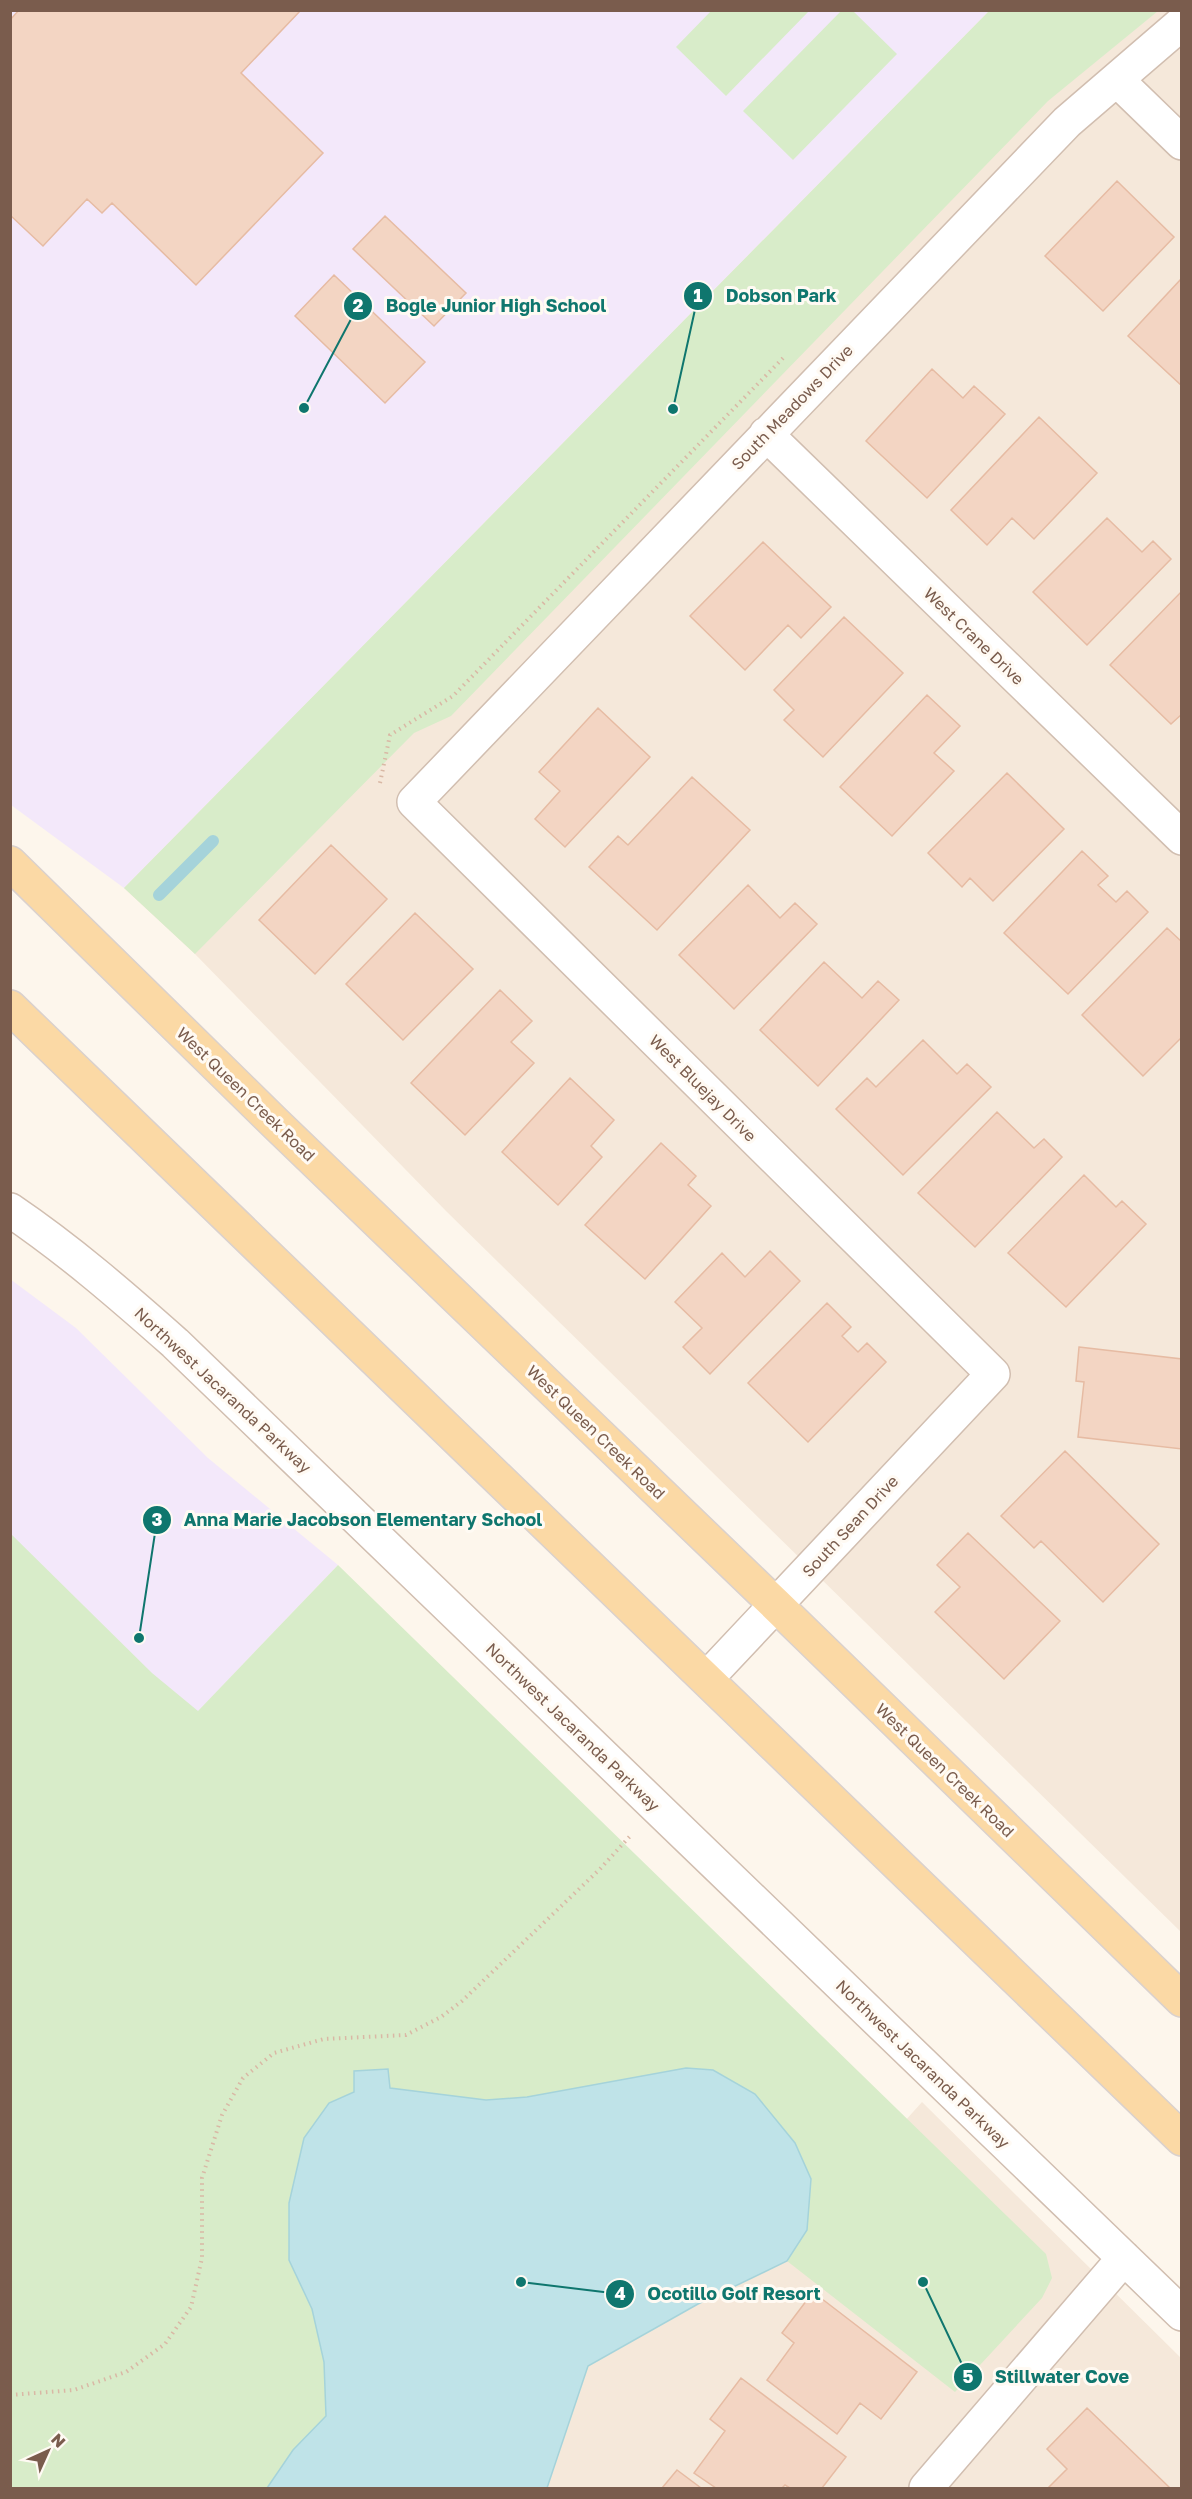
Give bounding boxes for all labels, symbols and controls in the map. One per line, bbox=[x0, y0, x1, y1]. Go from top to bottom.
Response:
callout: Dobson Park bbox=[683, 278, 848, 314]
text: 1 bbox=[693, 284, 703, 306]
text: Dobson Park bbox=[726, 284, 837, 306]
callout: Bogle Junior High School bbox=[343, 288, 618, 324]
text: 2 bbox=[353, 294, 364, 316]
text: Bogle Junior High School bbox=[386, 294, 606, 316]
street label: South Meadows Drive bbox=[727, 340, 857, 474]
street label: West Crane Drive bbox=[920, 583, 1028, 689]
street label: West Queen Creek Road bbox=[173, 1023, 319, 1165]
street label: West Bluejay Drive bbox=[645, 1030, 761, 1146]
street label: Northwest Jacaranda Parkway bbox=[131, 1303, 315, 1477]
street label: West Queen Creek Road bbox=[523, 1361, 669, 1503]
street label: South Sean Drive bbox=[798, 1471, 902, 1581]
callout: Anna Marie Jacobson Elementary School bbox=[142, 1502, 555, 1538]
text: 3 bbox=[152, 1508, 163, 1530]
text: Anna Marie Jacobson Elementary School bbox=[184, 1508, 542, 1530]
street label: Northwest Jacaranda Parkway bbox=[482, 1639, 664, 1815]
street label: West Queen Creek Road bbox=[872, 1699, 1018, 1841]
street label: Northwest Jacaranda Parkway bbox=[832, 1976, 1014, 2152]
callout: Ocotillo Golf Resort bbox=[605, 2276, 833, 2312]
text: 4 bbox=[614, 2282, 626, 2304]
text: Ocotillo Golf Resort bbox=[647, 2282, 821, 2304]
callout: Stillwater Cove bbox=[953, 2359, 1141, 2395]
text: 5 bbox=[963, 2365, 974, 2387]
text: Stillwater Cove bbox=[995, 2365, 1130, 2387]
north arrow bbox=[18, 2421, 78, 2481]
text: N bbox=[47, 2429, 70, 2452]

